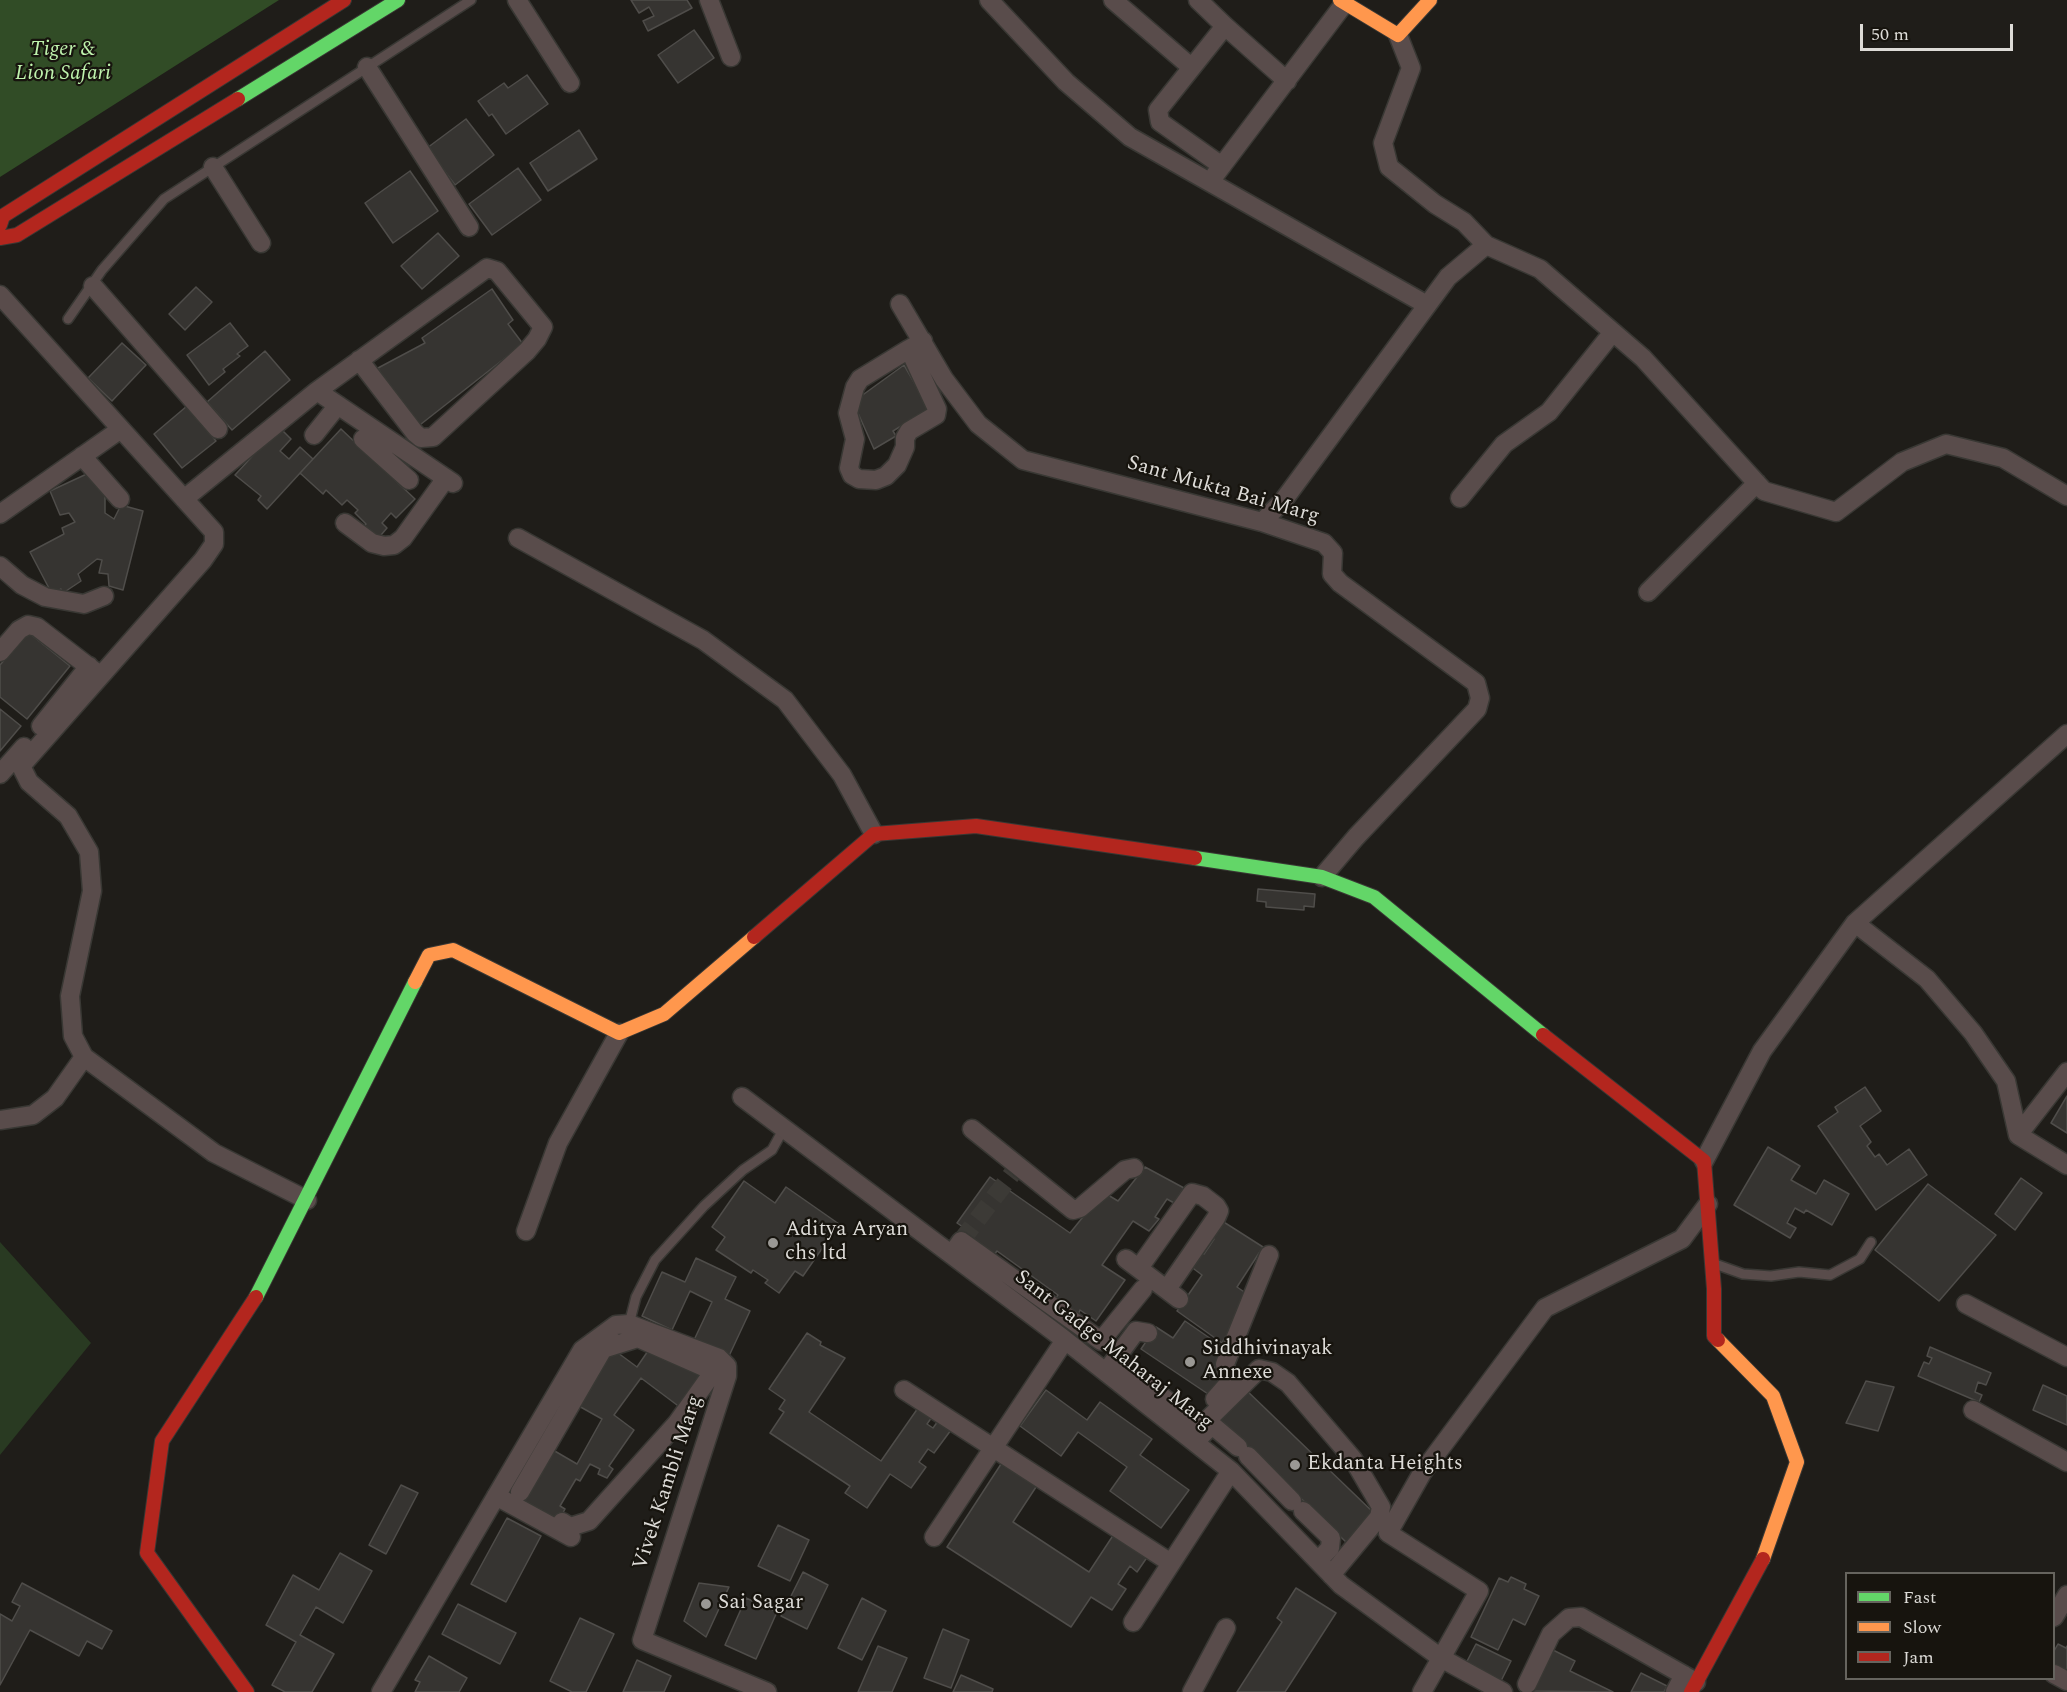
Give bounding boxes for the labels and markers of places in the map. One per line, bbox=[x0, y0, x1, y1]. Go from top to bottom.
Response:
place label: Aditya Aryan chs ltd bbox=[785, 1218, 908, 1268]
marker: Aditya Aryan chs ltd bbox=[766, 1236, 780, 1250]
place label: Siddhivinayak Annexe bbox=[1202, 1337, 1333, 1387]
marker: Siddhivinayak Annexe bbox=[1183, 1355, 1197, 1369]
place label: Ekdanta Heights bbox=[1307, 1452, 1463, 1478]
marker: Ekdanta Heights bbox=[1288, 1458, 1302, 1472]
place label: Sai Sagar bbox=[718, 1591, 803, 1617]
marker: Sai Sagar bbox=[699, 1597, 713, 1611]

